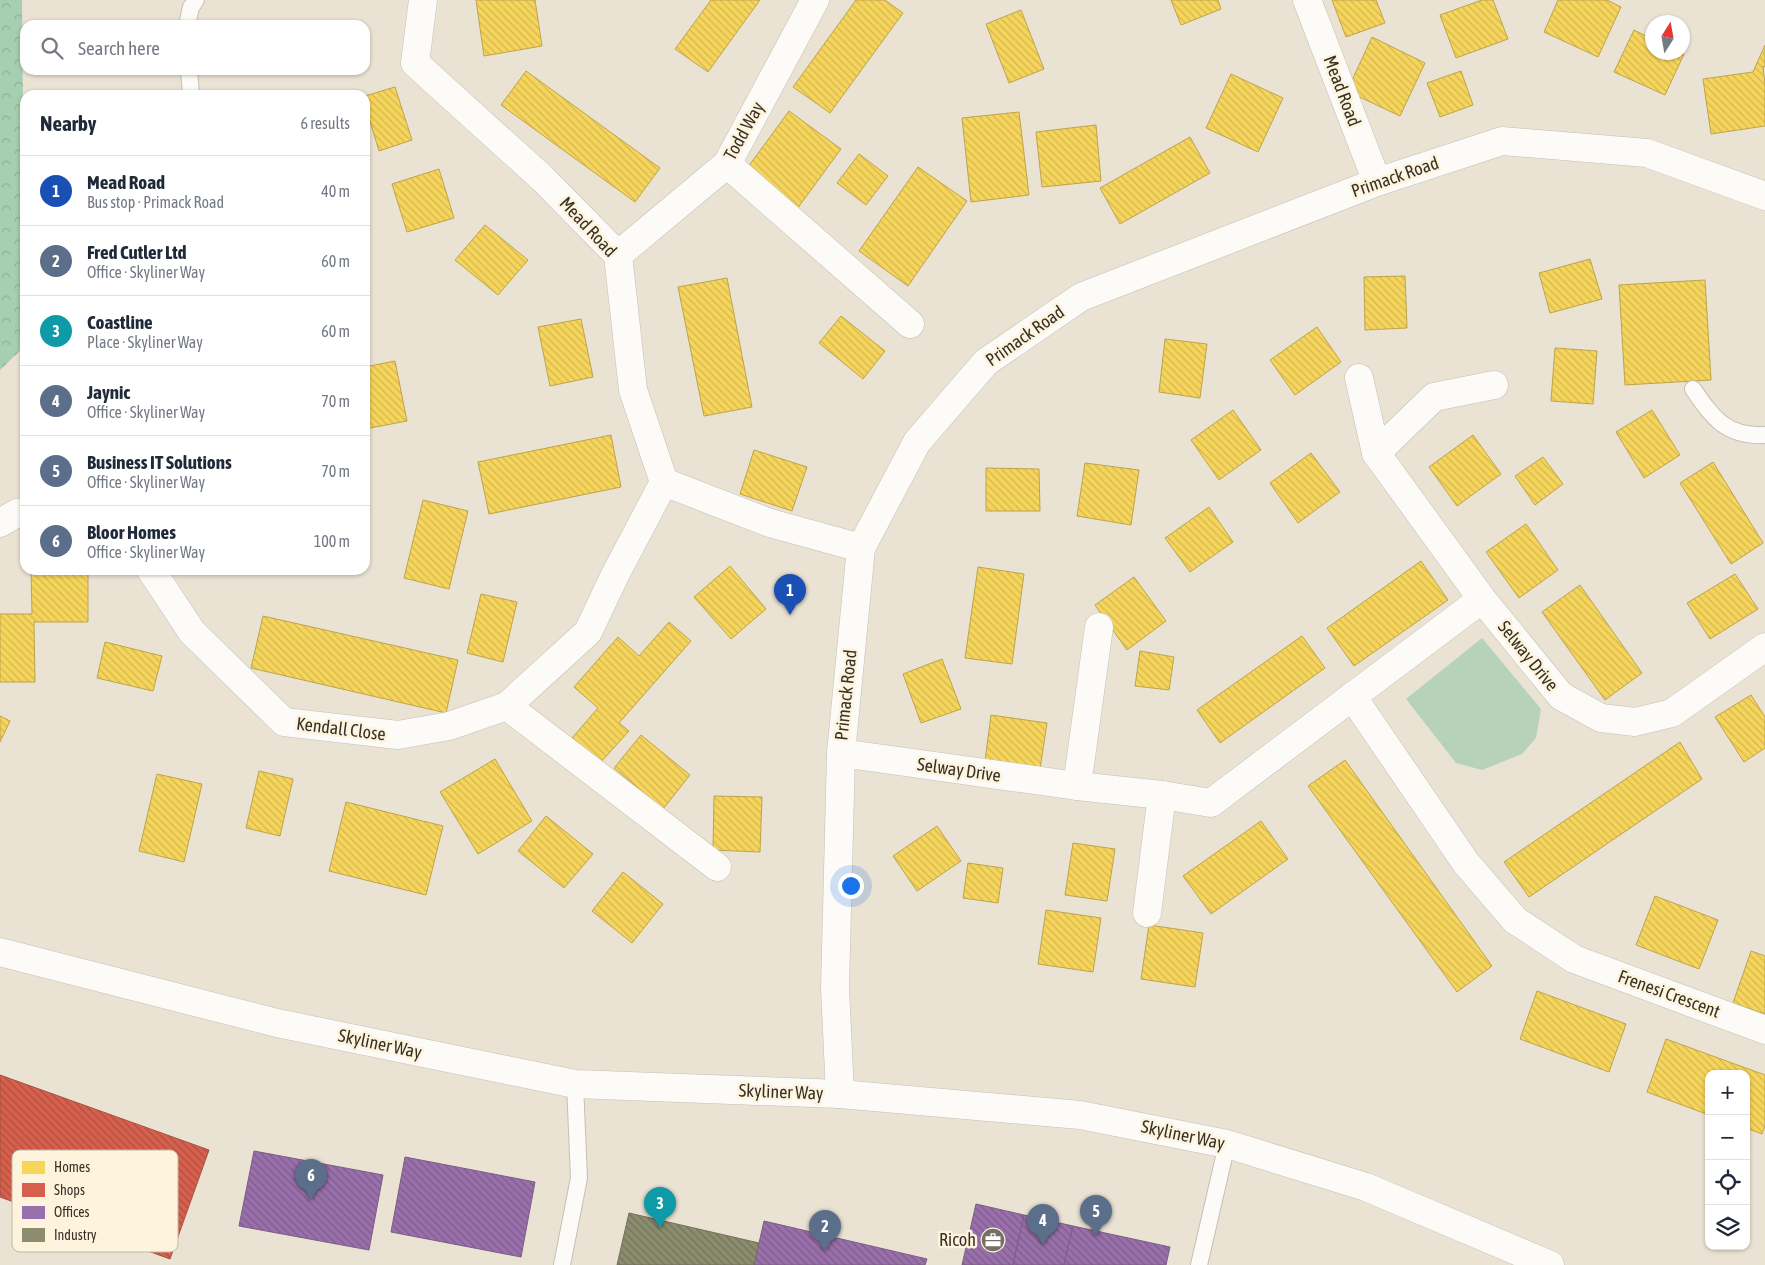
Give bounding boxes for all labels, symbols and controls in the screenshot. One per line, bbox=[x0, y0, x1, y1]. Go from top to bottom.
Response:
north arrow bbox=[1645, 15, 1690, 60]
search box bbox=[20, 20, 370, 75]
icon: search bbox=[38, 34, 66, 62]
text: Search here bbox=[78, 37, 160, 59]
street label: Mead Road bbox=[1319, 53, 1366, 129]
street label: Todd Way bbox=[719, 98, 768, 163]
text: Nearby bbox=[40, 111, 96, 135]
text: 6 results bbox=[300, 114, 350, 132]
street label: Primack Road bbox=[1348, 152, 1441, 201]
text: Mead Road bbox=[87, 171, 165, 193]
text: 1 bbox=[52, 182, 60, 200]
text: 40 m bbox=[321, 182, 350, 200]
street label: Mead Road bbox=[555, 192, 621, 261]
text: Bus stop · Primack Road bbox=[87, 193, 224, 211]
text: Fred Cutler Ltd bbox=[87, 241, 187, 263]
text: 2 bbox=[52, 252, 60, 270]
text: 60 m bbox=[321, 252, 350, 270]
text: Office · Skyliner Way bbox=[87, 263, 205, 281]
street label: Primack Road bbox=[981, 301, 1068, 370]
text: Coastline bbox=[87, 311, 153, 333]
text: 3 bbox=[52, 322, 60, 340]
text: 60 m bbox=[321, 322, 350, 340]
text: Place · Skyliner Way bbox=[87, 333, 203, 351]
text: Jaynic bbox=[87, 381, 130, 403]
text: 4 bbox=[52, 392, 60, 410]
text: 70 m bbox=[321, 392, 350, 410]
text: Office · Skyliner Way bbox=[87, 403, 205, 421]
text: Business IT Solutions bbox=[87, 451, 232, 473]
text: 5 bbox=[52, 462, 60, 480]
text: 70 m bbox=[321, 462, 350, 480]
text: Office · Skyliner Way bbox=[87, 473, 205, 491]
text: Bloor Homes bbox=[87, 521, 176, 543]
text: 6 bbox=[52, 532, 60, 550]
text: 100 m bbox=[314, 532, 350, 550]
text: Office · Skyliner Way bbox=[87, 543, 205, 561]
pin: 1 bbox=[774, 574, 806, 615]
street label: Selway Drive bbox=[1494, 616, 1563, 695]
street label: Primack Road bbox=[830, 649, 861, 741]
street label: Kendall Close bbox=[295, 713, 387, 744]
street label: Selway Drive bbox=[916, 753, 1002, 786]
your location bbox=[838, 873, 864, 899]
street label: Frenesi Crescent bbox=[1615, 965, 1723, 1022]
street label: Skyliner Way bbox=[336, 1024, 424, 1063]
map controls bbox=[1705, 1070, 1750, 1250]
button: + bbox=[1705, 1070, 1750, 1115]
street label: Skyliner Way bbox=[738, 1080, 824, 1103]
street label: Skyliner Way bbox=[1139, 1115, 1227, 1154]
button: − bbox=[1705, 1115, 1750, 1160]
legend bbox=[12, 1150, 178, 1252]
text: Homes bbox=[54, 1159, 90, 1175]
pin: 6 bbox=[295, 1159, 327, 1200]
button: locate bbox=[1705, 1160, 1750, 1205]
text: Shops bbox=[54, 1182, 85, 1198]
pin: 3 bbox=[644, 1187, 676, 1228]
pin: 5 bbox=[1080, 1195, 1112, 1236]
text: Offices bbox=[54, 1204, 90, 1220]
pin: 4 bbox=[1027, 1204, 1059, 1245]
button: layers bbox=[1705, 1205, 1750, 1250]
pin: 2 bbox=[809, 1210, 841, 1251]
text: Industry bbox=[54, 1227, 97, 1243]
office icon: Ricoh bbox=[980, 1227, 1006, 1253]
place label: Ricoh bbox=[939, 1229, 976, 1250]

